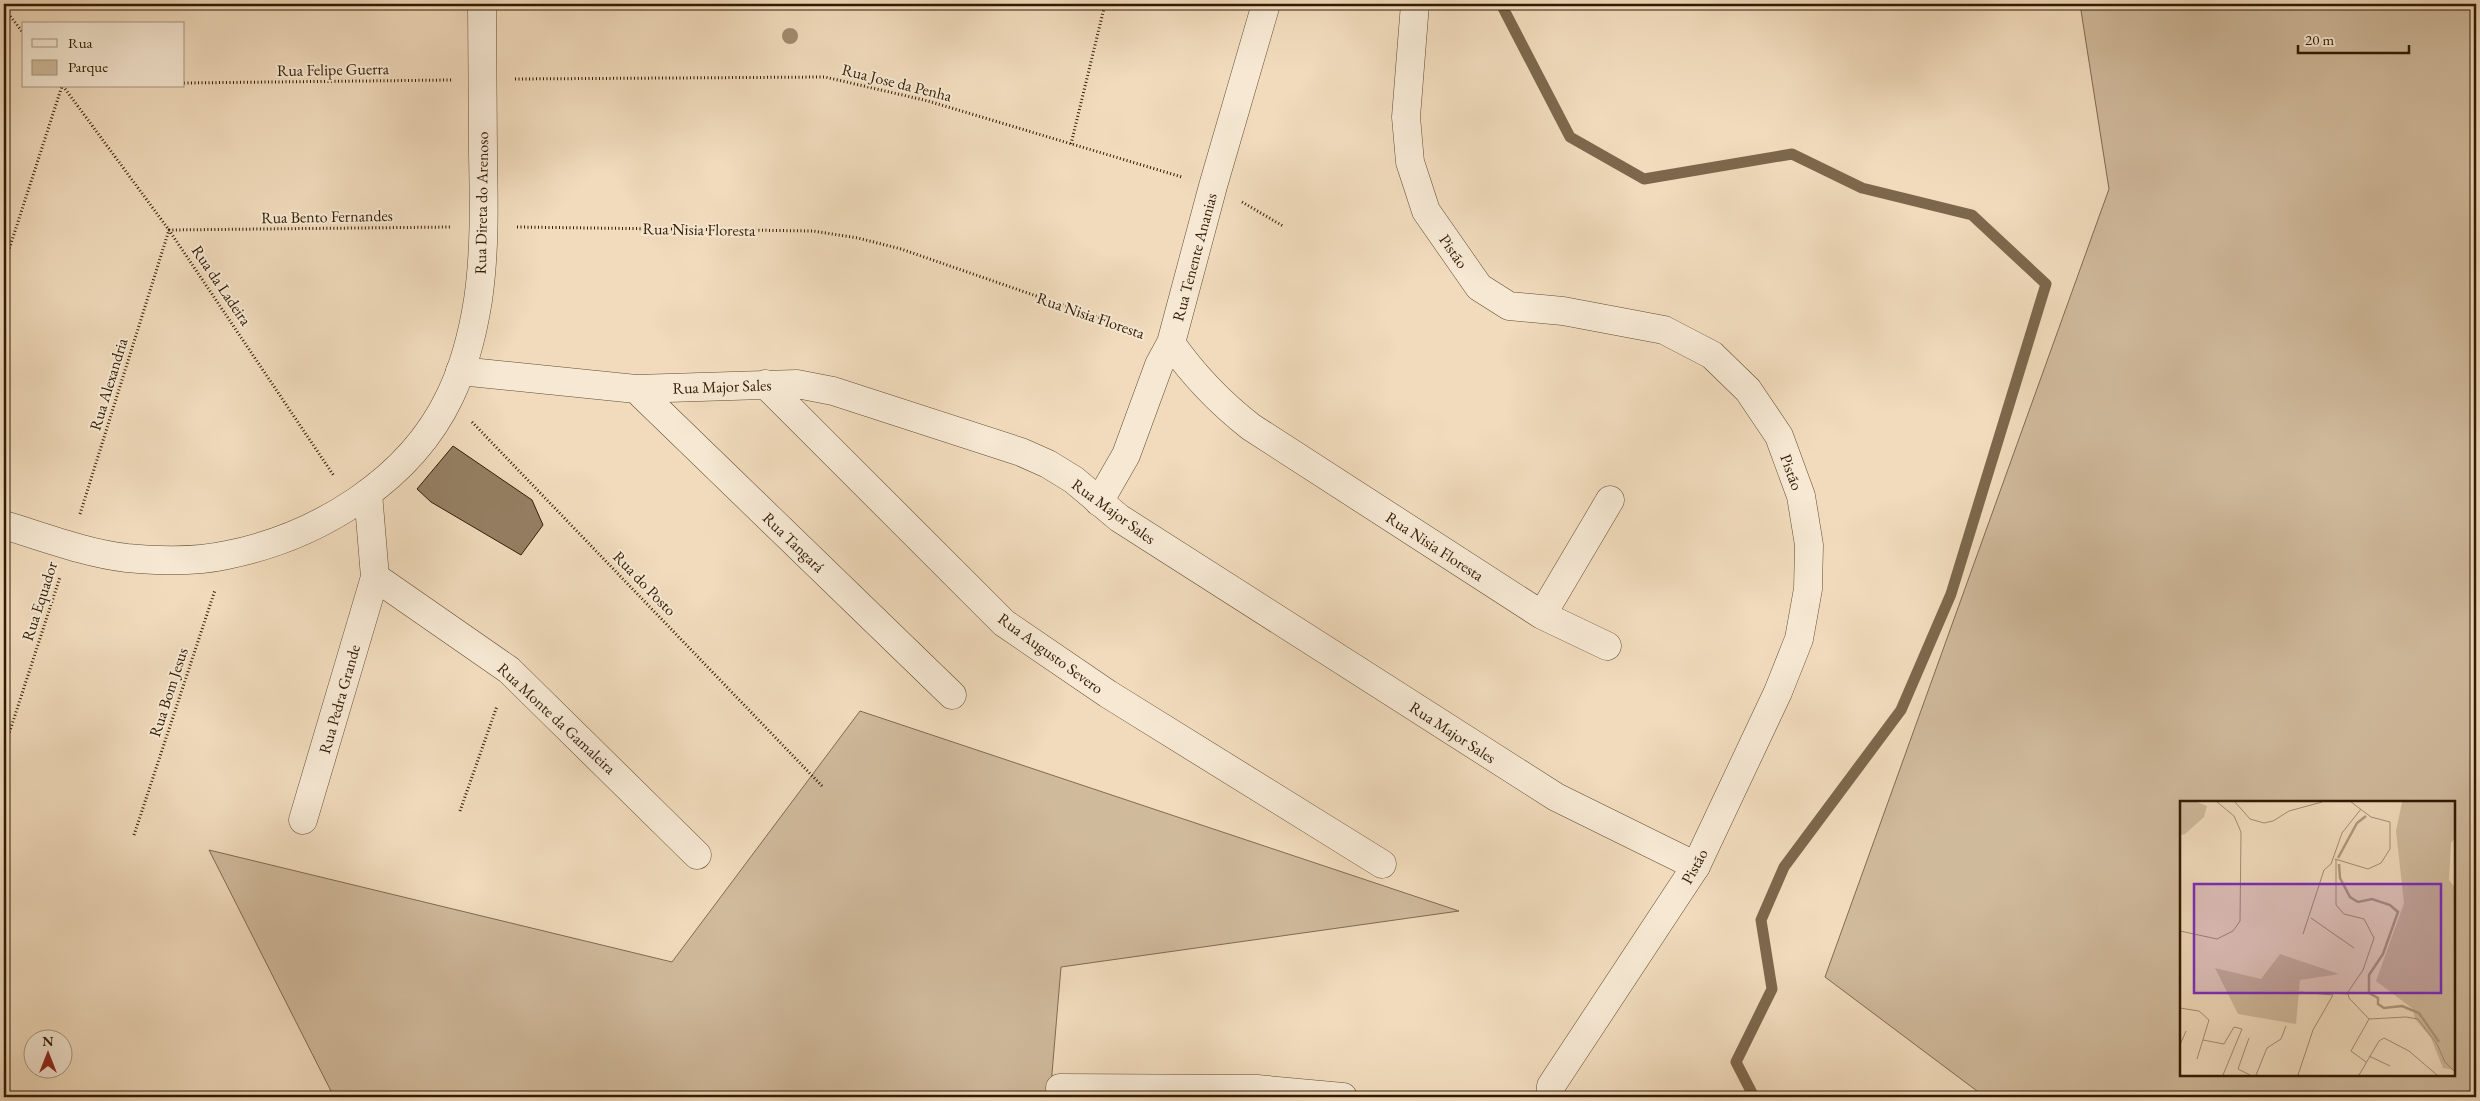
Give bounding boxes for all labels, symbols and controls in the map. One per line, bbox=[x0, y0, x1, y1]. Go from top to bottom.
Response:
legend bbox=[22, 22, 185, 88]
scale bar bbox=[2298, 22, 2409, 54]
text: 20 m bbox=[2305, 30, 2334, 49]
text: Rua bbox=[68, 33, 93, 52]
text: Parque bbox=[68, 57, 108, 76]
street label: Rua Felipe Guerra bbox=[277, 58, 390, 81]
street label: Rua Jose da Penha bbox=[840, 59, 955, 106]
street label: Rua Direta do Arenoso bbox=[470, 131, 493, 275]
street label: Rua Tenente Ananias bbox=[1167, 191, 1222, 324]
street label: Rua Bento Fernandes bbox=[261, 205, 393, 228]
street label: Rua Nisia Floresta bbox=[642, 218, 756, 241]
street label: Pistão bbox=[1434, 230, 1473, 273]
street label: Rua da Ladeira bbox=[187, 241, 257, 330]
street label: Rua Nisia Floresta bbox=[1034, 287, 1148, 344]
street label: Rua Alexandria bbox=[84, 335, 133, 433]
street label: Rua Major Sales bbox=[672, 374, 772, 399]
street label: Pistão bbox=[1775, 451, 1808, 493]
street label: Rua Major Sales bbox=[1068, 474, 1160, 549]
street label: Rua Nisia Floresta bbox=[1382, 507, 1488, 586]
street label: Rua Tangará bbox=[758, 508, 830, 578]
street label: Rua do Posto bbox=[608, 546, 681, 620]
street label: Rua Equador bbox=[17, 558, 62, 644]
street label: Rua Augusto Severo bbox=[994, 608, 1108, 699]
street label: Rua Pedra Grande bbox=[314, 642, 365, 756]
street label: Rua Bom Jesus bbox=[144, 645, 193, 740]
street label: Rua Monte da Gamaleira bbox=[493, 658, 621, 779]
street label: Rua Major Sales bbox=[1406, 697, 1500, 768]
inset map bbox=[2180, 801, 2455, 1076]
street label: Pistão bbox=[1676, 845, 1713, 888]
north arrow bbox=[22, 1028, 72, 1078]
text: N bbox=[42, 1032, 54, 1050]

